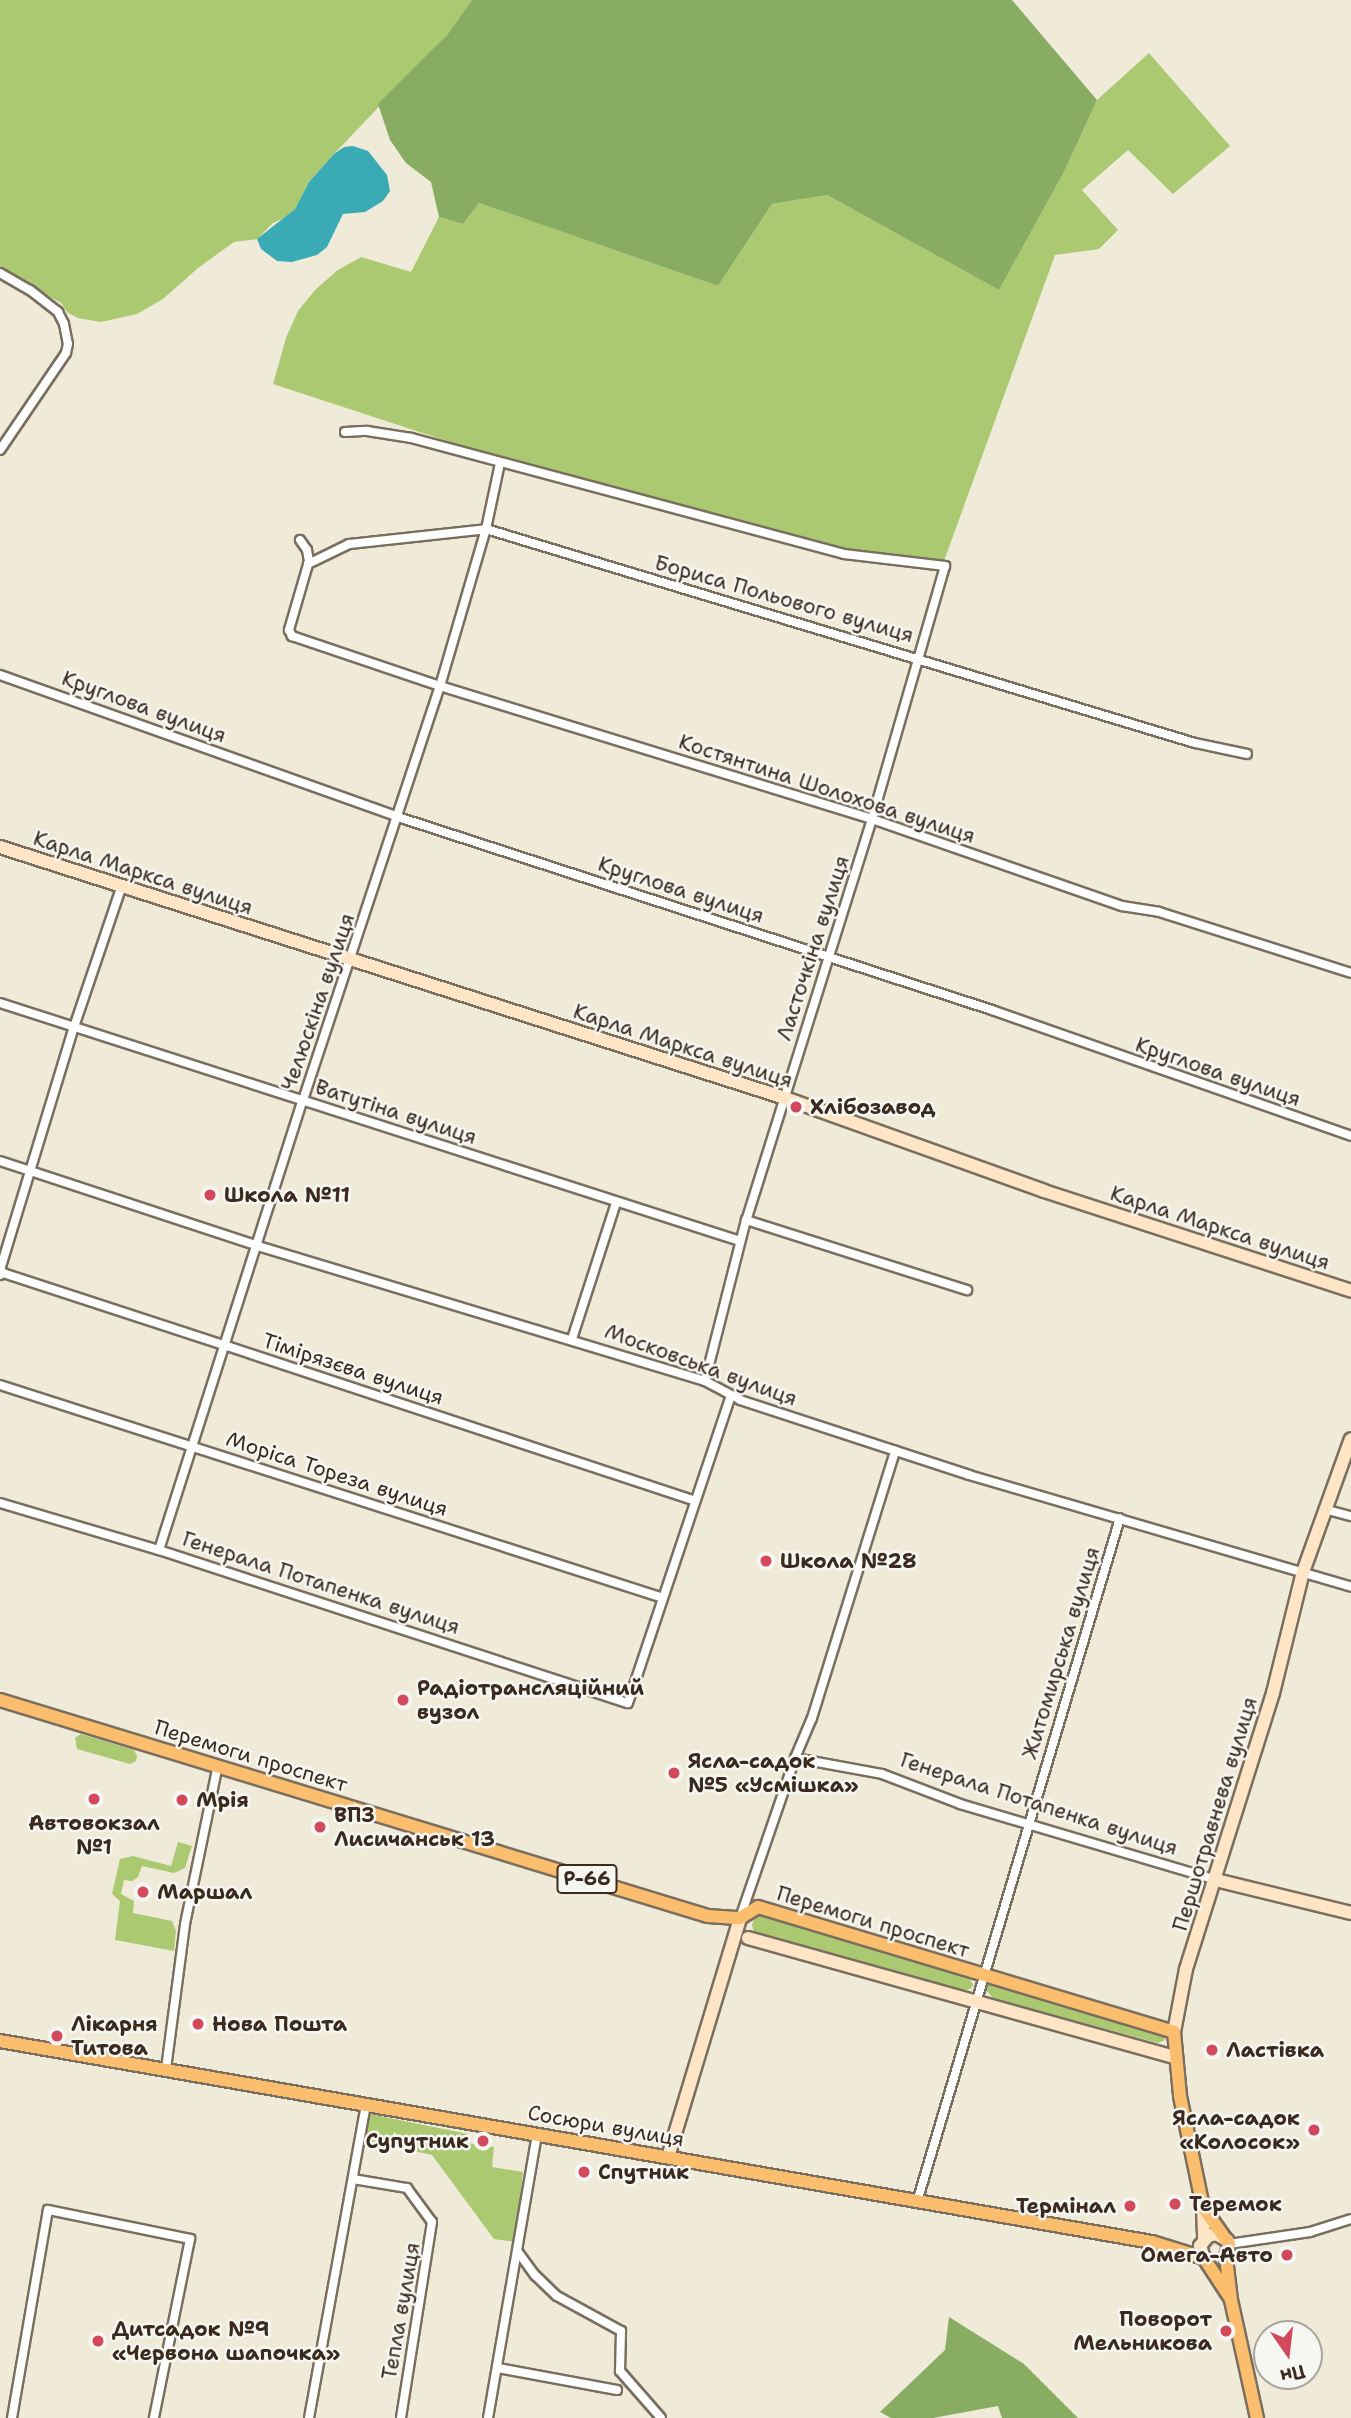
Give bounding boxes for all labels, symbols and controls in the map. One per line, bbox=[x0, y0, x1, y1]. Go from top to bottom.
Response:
street label: Бориса Польового вулиця bbox=[651, 550, 917, 648]
street label: Круглова вулиця bbox=[58, 666, 230, 748]
street label: Костянтина Шолохова вулиця bbox=[676, 729, 978, 849]
street label: Карла Маркса вулиця bbox=[30, 826, 256, 920]
street label: Круглова вулиця bbox=[595, 851, 767, 929]
street label: Ласточкіна вулиця bbox=[771, 852, 855, 1044]
street label: Челюскіна вулиця bbox=[276, 910, 360, 1094]
street label: Карла Маркса вулиця bbox=[570, 999, 796, 1093]
street label: Круглова вулиця bbox=[1132, 1032, 1304, 1112]
street label: Ватутіна вулиця bbox=[312, 1074, 480, 1150]
place label: Хлібозавод bbox=[810, 1094, 935, 1120]
marker: Хлібозавод bbox=[788, 1099, 804, 1115]
street label: Карла Маркса вулиця bbox=[1107, 1181, 1333, 1275]
place label: Школа №11 bbox=[224, 1182, 350, 1208]
marker: Школа №11 bbox=[202, 1187, 218, 1203]
street label: Московська вулиця bbox=[601, 1318, 801, 1412]
street label: Тімірязєва вулиця bbox=[259, 1328, 447, 1410]
street label: Моріса Тореза вулиця bbox=[223, 1426, 451, 1522]
street label: Генерала Потапенка вулиця bbox=[179, 1526, 463, 1640]
street label: Житомирська вулиця bbox=[1017, 1544, 1105, 1762]
place label: Школа №28 bbox=[780, 1548, 917, 1574]
marker: Школа №28 bbox=[758, 1553, 774, 1569]
place label: Радіотрансляційний вузол bbox=[417, 1675, 644, 1725]
marker: Радіотрансляційний вузол bbox=[395, 1692, 411, 1708]
street label: Першотравнева вулиця bbox=[1167, 1694, 1263, 1934]
street label: Перемоги проспект bbox=[152, 1715, 350, 1797]
street label: Генерала Потапенка вулиця bbox=[897, 1747, 1181, 1861]
place label: Ясла-садок №5 «Усмішка» bbox=[688, 1748, 858, 1798]
marker: Ясла-садок №5 «Усмішка» bbox=[666, 1765, 682, 1781]
place label: Мрія bbox=[196, 1787, 249, 1813]
marker: Автовокзал №1 bbox=[86, 1791, 102, 1807]
marker: Мрія bbox=[174, 1792, 190, 1808]
place label: ВПЗ Лисичанськ 13 bbox=[334, 1802, 495, 1852]
place label: Автовокзал №1 bbox=[28, 1810, 160, 1860]
marker: ВПЗ Лисичанськ 13 bbox=[312, 1819, 328, 1835]
road number: Р-66 bbox=[556, 1864, 618, 1895]
place label: Маршал bbox=[157, 1879, 252, 1905]
street label: Перемоги проспект bbox=[774, 1881, 972, 1963]
marker: Маршал bbox=[135, 1884, 151, 1900]
place label: Лікарня Титова bbox=[71, 2011, 158, 2061]
place label: Нова Пошта bbox=[212, 2011, 347, 2037]
marker: Нова Пошта bbox=[190, 2016, 206, 2032]
marker: Лікарня Титова bbox=[49, 2028, 65, 2044]
place label: Ластівка bbox=[1226, 2037, 1324, 2063]
marker: Ластівка bbox=[1204, 2042, 1220, 2058]
street label: Сосюри вулиця bbox=[526, 2100, 686, 2152]
place label: Ясла-садок «Колосок» bbox=[1173, 2105, 1300, 2155]
marker: Ясла-садок «Колосок» bbox=[1306, 2122, 1322, 2138]
place label: Супутник bbox=[365, 2128, 469, 2154]
marker: Супутник bbox=[475, 2133, 491, 2149]
place label: Спутник bbox=[598, 2159, 689, 2185]
marker: Спутник bbox=[576, 2164, 592, 2180]
place label: Теремок bbox=[1189, 2191, 1282, 2217]
place label: Термінал bbox=[1016, 2193, 1116, 2219]
marker: Теремок bbox=[1167, 2196, 1183, 2212]
marker: Термінал bbox=[1122, 2198, 1138, 2214]
street label: Тепла вулиця bbox=[377, 2240, 425, 2382]
place label: Омега-Авто bbox=[1141, 2242, 1273, 2268]
marker: Омега-Авто bbox=[1279, 2247, 1295, 2263]
place label: Поворот Мельникова bbox=[1073, 2306, 1212, 2356]
place label: Дитсадок №9 «Червона шапочка» bbox=[112, 2316, 340, 2366]
north arrow bbox=[1253, 2320, 1323, 2390]
marker: Поворот Мельникова bbox=[1218, 2323, 1234, 2339]
marker: Дитсадок №9 «Червона шапочка» bbox=[90, 2333, 106, 2349]
text: Пн bbox=[1278, 2359, 1308, 2389]

